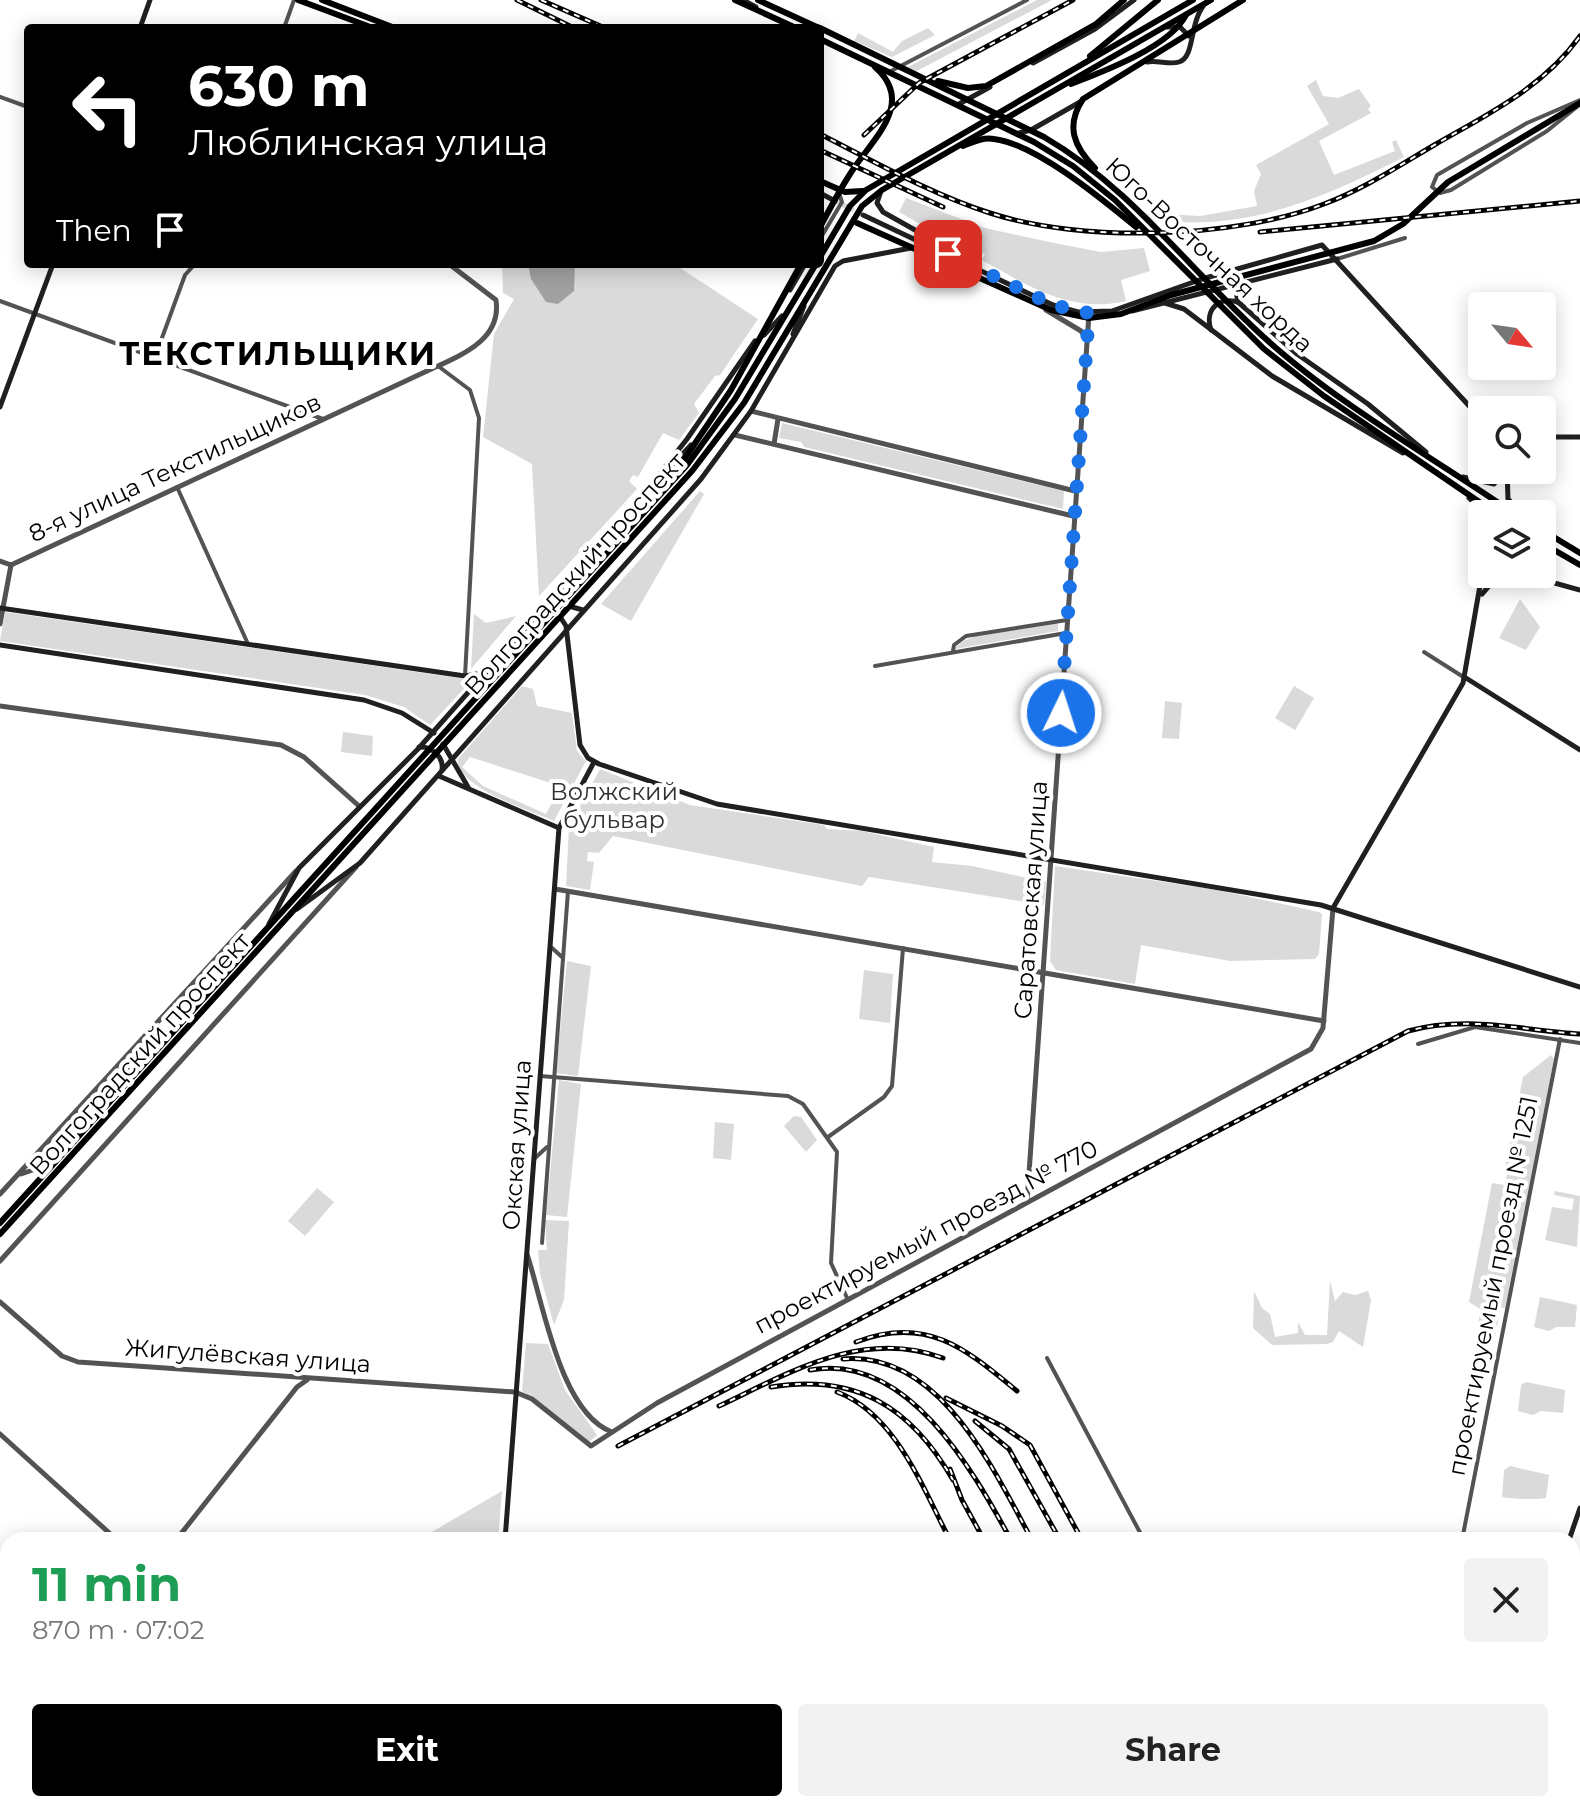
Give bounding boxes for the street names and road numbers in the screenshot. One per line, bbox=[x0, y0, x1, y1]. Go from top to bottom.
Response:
street label: Юго-Восточная хорда bbox=[1100, 151, 1319, 358]
street label: 8-я улица Текстильщиков bbox=[24, 387, 326, 548]
street label: Волгоградский проспект bbox=[458, 446, 692, 701]
street label: Саратовская улица bbox=[1008, 780, 1053, 1020]
street label: Волгоградский проспект bbox=[23, 926, 257, 1181]
street label: Окская улица bbox=[496, 1059, 537, 1231]
street label: проектируемый проезд № 1251 bbox=[1441, 1094, 1544, 1478]
street label: проектируемый проезд № 770 bbox=[749, 1133, 1103, 1340]
street label: Жигулёвская улица bbox=[124, 1332, 372, 1379]

